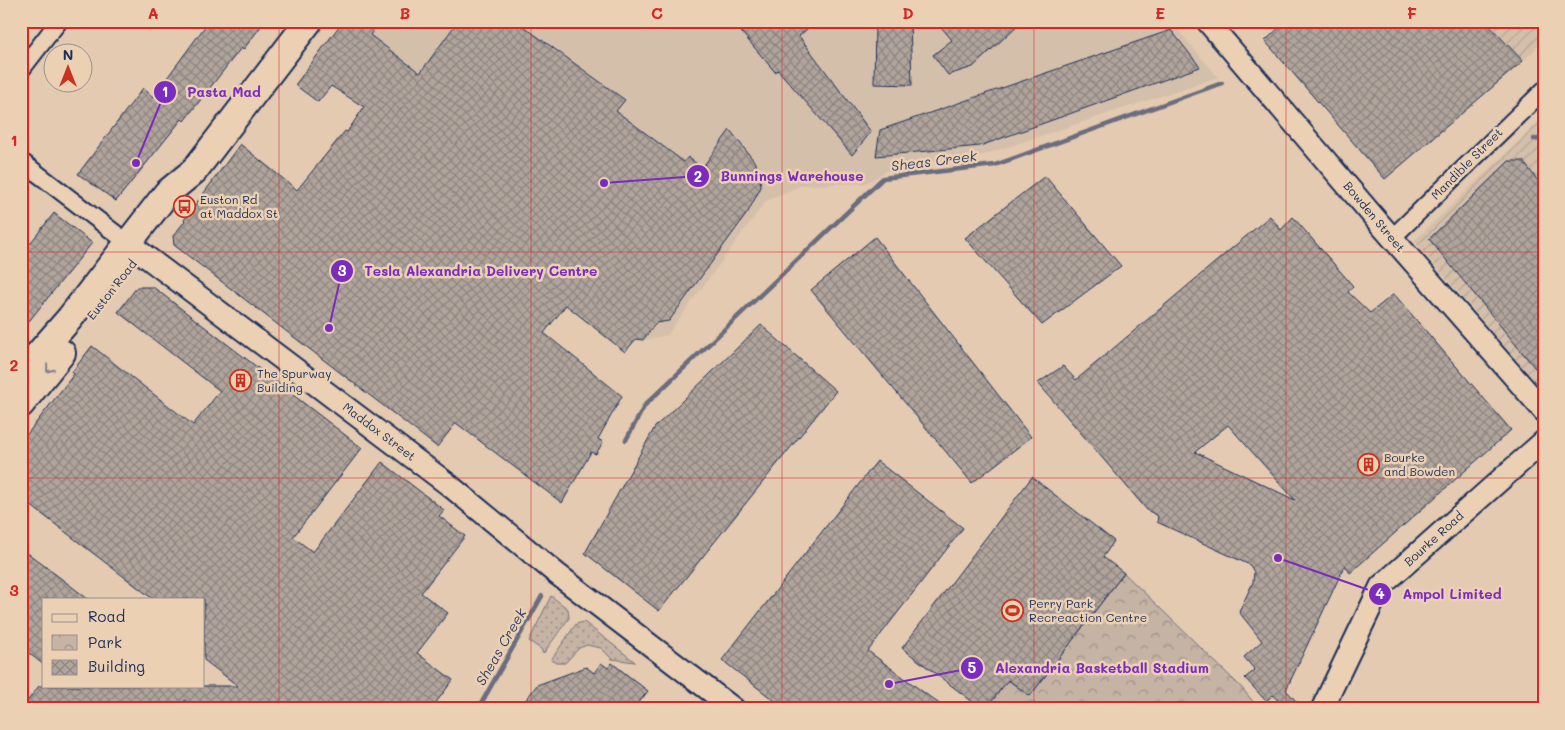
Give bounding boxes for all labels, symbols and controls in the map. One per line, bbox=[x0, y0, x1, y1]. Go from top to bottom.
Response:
text: A bbox=[147, 2, 159, 23]
text: B bbox=[400, 2, 410, 23]
text: C bbox=[651, 2, 663, 23]
text: D bbox=[902, 2, 914, 23]
text: E bbox=[1155, 2, 1165, 23]
text: F bbox=[1407, 2, 1417, 23]
north arrow bbox=[42, 42, 92, 92]
text: N bbox=[63, 45, 73, 64]
callout: Pasta Mad bbox=[152, 77, 271, 106]
text: 1 bbox=[162, 81, 168, 101]
text: Pasta Mad bbox=[187, 82, 261, 101]
street label: Mandible Street bbox=[1427, 124, 1506, 203]
text: 1 bbox=[10, 129, 18, 150]
water label: Sheas Creek bbox=[890, 146, 978, 175]
callout: Bunnings Warehouse bbox=[685, 162, 873, 191]
text: 2 bbox=[694, 166, 702, 186]
text: Bunnings Warehouse bbox=[721, 166, 863, 185]
street label: Bowden Street bbox=[1340, 178, 1409, 255]
place label: Euston Rd at Maddox St bbox=[200, 191, 278, 221]
bus stop icon: Euston Rd at Maddox St bbox=[172, 195, 196, 219]
street label: Euston Road bbox=[83, 256, 140, 323]
callout: Tesla Alexandria Delivery Centre bbox=[329, 256, 607, 285]
text: 3 bbox=[337, 260, 347, 280]
text: Tesla Alexandria Delivery Centre bbox=[365, 261, 597, 280]
text: 2 bbox=[10, 354, 19, 375]
one-way arrow bbox=[47, 363, 55, 372]
place label: The Spurway Building bbox=[257, 365, 332, 395]
building icon: The Spurway Building bbox=[229, 369, 253, 393]
street label: Maddox Street bbox=[340, 398, 419, 464]
place label: Bourke and Bowden bbox=[1384, 449, 1455, 479]
building icon: Bourke and Bowden bbox=[1356, 453, 1380, 477]
street label: Bourke Road bbox=[1400, 507, 1467, 569]
text: 3 bbox=[9, 579, 19, 600]
callout: Ampol Limited bbox=[1367, 579, 1511, 608]
text: 4 bbox=[1375, 583, 1385, 603]
text: Ampol Limited bbox=[1402, 584, 1502, 603]
place label: Perry Park Recreaction Centre bbox=[1029, 595, 1147, 625]
legend bbox=[42, 598, 205, 688]
sports icon: Perry Park Recreaction Centre bbox=[1001, 599, 1025, 623]
water label: Sheas Creek bbox=[471, 604, 531, 689]
text: Road bbox=[88, 606, 125, 626]
text: Park bbox=[88, 632, 122, 652]
callout: Alexandria Basketball Stadium bbox=[960, 654, 1219, 683]
text: Building bbox=[88, 656, 145, 676]
text: 5 bbox=[968, 657, 977, 677]
text: Alexandria Basketball Stadium bbox=[995, 658, 1209, 677]

